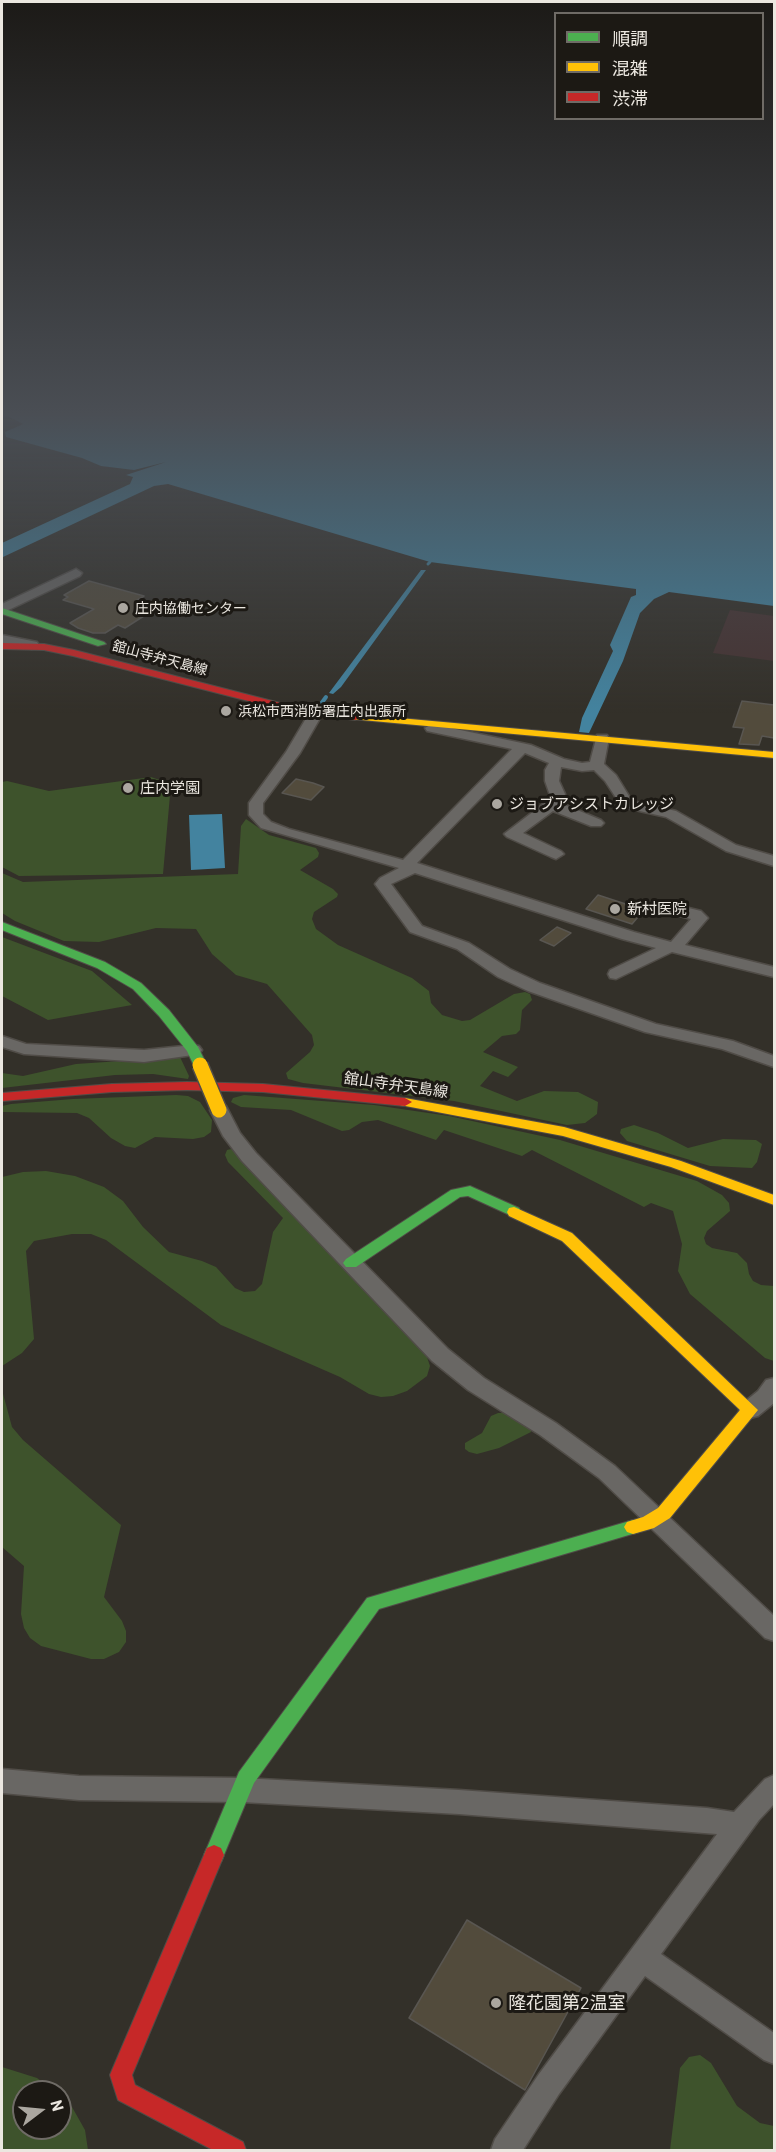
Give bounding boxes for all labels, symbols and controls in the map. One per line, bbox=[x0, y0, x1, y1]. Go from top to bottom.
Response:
legend bbox=[554, 12, 764, 120]
text: 順調 bbox=[612, 27, 648, 49]
text: 混雑 bbox=[612, 57, 648, 79]
text: 渋滞 bbox=[612, 87, 648, 109]
place label: 庄内協働センター bbox=[135, 600, 247, 616]
marker: 庄内協働センター bbox=[116, 601, 130, 615]
street label: 舘山寺弁天島線 bbox=[110, 637, 210, 679]
place label: 浜松市西消防署庄内出張所 bbox=[238, 703, 406, 719]
marker: 浜松市西消防署庄内出張所 bbox=[219, 704, 233, 718]
place label: 庄内学園 bbox=[140, 779, 200, 797]
marker: 庄内学園 bbox=[121, 781, 135, 795]
place label: ジョブアシストカレッジ bbox=[509, 795, 674, 813]
marker: ジョブアシストカレッジ bbox=[490, 797, 504, 811]
place label: 新村医院 bbox=[627, 900, 687, 918]
marker: 新村医院 bbox=[608, 902, 622, 916]
street label: 舘山寺弁天島線 bbox=[343, 1069, 449, 1101]
place label: 隆花園第2温室 bbox=[508, 1992, 626, 2014]
marker: 隆花園第2温室 bbox=[489, 1996, 503, 2010]
north arrow bbox=[12, 2080, 72, 2140]
text: N bbox=[47, 2098, 68, 2113]

